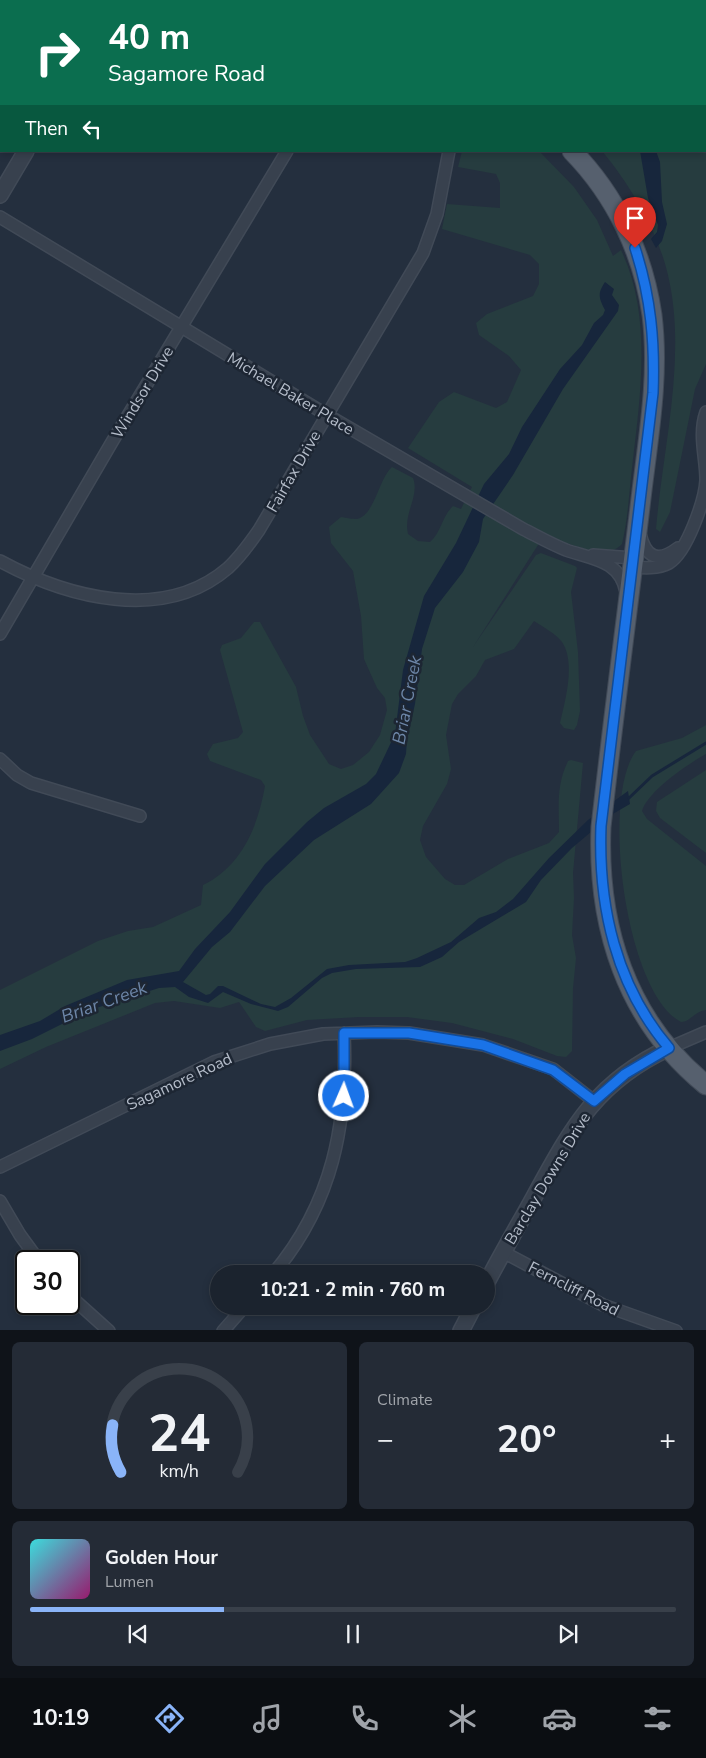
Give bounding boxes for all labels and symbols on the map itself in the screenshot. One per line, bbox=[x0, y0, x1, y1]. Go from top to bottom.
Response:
pin bbox=[614, 197, 656, 248]
street label: Windsor Drive bbox=[107, 342, 179, 443]
street label: Michael Baker Place bbox=[223, 347, 358, 440]
street label: Fairfax Drive bbox=[262, 427, 326, 516]
water label: Briar Creek bbox=[387, 653, 428, 746]
water label: Briar Creek bbox=[58, 975, 151, 1029]
street label: Sagamore Road bbox=[123, 1048, 236, 1116]
position arrow bbox=[317, 1069, 369, 1121]
street label: Barclay Downs Drive bbox=[500, 1108, 596, 1249]
speed limit sign: 30 bbox=[15, 1250, 80, 1315]
street label: Ferncliff Road bbox=[524, 1257, 623, 1321]

